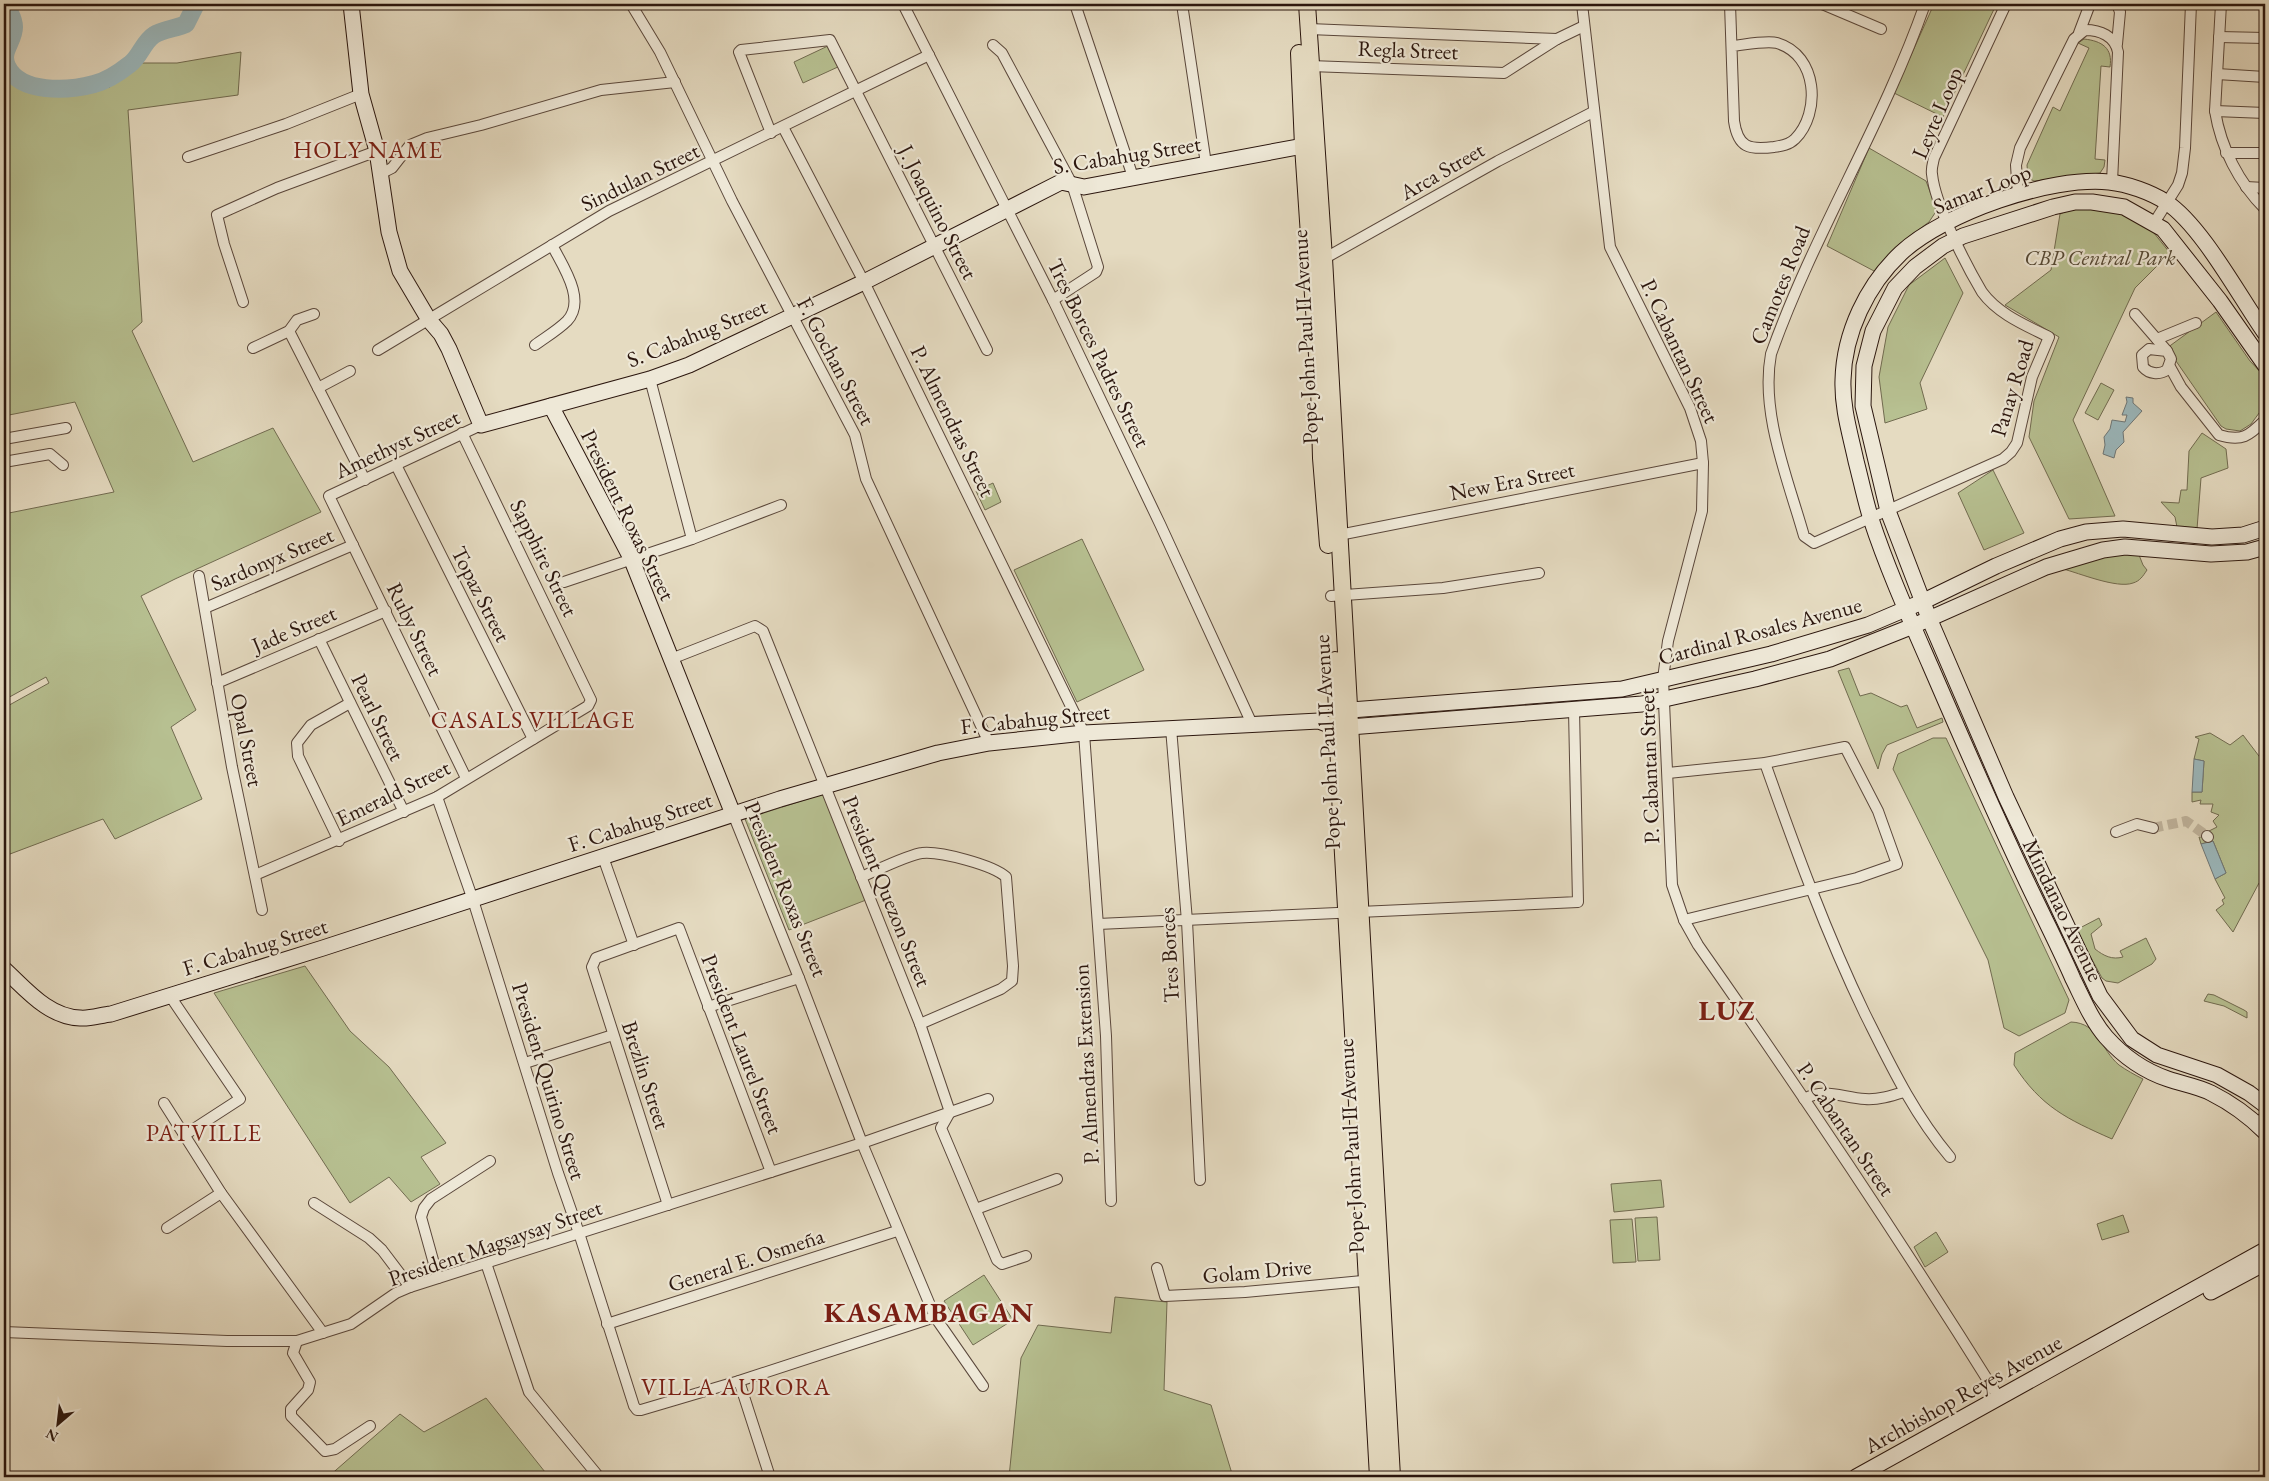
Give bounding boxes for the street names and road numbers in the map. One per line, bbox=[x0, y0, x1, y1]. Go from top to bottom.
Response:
street label: Regla Street bbox=[1357, 34, 1459, 66]
street label: Leyte Loop bbox=[1905, 63, 1969, 163]
street label: S. Cabahug Street bbox=[1051, 129, 1203, 181]
street label: Arca Street bbox=[1394, 135, 1489, 207]
street label: Sindulan Street bbox=[576, 136, 704, 218]
street label: J. Joaquino Street bbox=[891, 138, 984, 284]
street label: Samar Loop bbox=[1929, 157, 2035, 221]
street label: Camotes Road bbox=[1743, 221, 1817, 349]
street label: Pope John Paul Ⅱ Avenue bbox=[1285, 229, 1325, 445]
street label: Tres Borces Padres Street bbox=[1041, 254, 1157, 452]
street label: P. Cabantan Street bbox=[1634, 274, 1726, 428]
street label: S. Cabahug Street bbox=[622, 292, 772, 374]
street label: F. Gochan Street bbox=[790, 292, 882, 430]
street label: Panay Road bbox=[1984, 335, 2041, 440]
street label: P. Almendras Street bbox=[904, 341, 1002, 502]
street label: Amethyst Street bbox=[329, 402, 464, 486]
street label: President Roxas Street bbox=[574, 425, 682, 605]
street label: New Era Street bbox=[1447, 455, 1577, 507]
street label: Sapphire Street bbox=[503, 495, 585, 621]
street label: Sardonyx Street bbox=[206, 520, 338, 598]
street label: Topaz Street bbox=[445, 541, 517, 647]
street label: Ruby Street bbox=[380, 578, 450, 681]
street label: Cardinal Rosales Avenue bbox=[1655, 590, 1865, 672]
street label: Jade Street bbox=[246, 598, 341, 660]
street label: Pope John Paul Ⅱ Avenue bbox=[1307, 634, 1347, 850]
street label: Pearl Street bbox=[344, 669, 412, 766]
street label: P. Cabantan Street bbox=[1632, 688, 1666, 844]
street label: Opal Street bbox=[224, 691, 270, 789]
street label: F. Cabahug Street bbox=[959, 697, 1111, 741]
street label: Emerald Street bbox=[331, 753, 455, 833]
street label: F. Cabahug Street bbox=[564, 785, 716, 859]
street label: President Quezon Street bbox=[835, 791, 939, 991]
street label: President Roxas Street bbox=[738, 797, 834, 981]
street label: Mindanao Avenue bbox=[2016, 834, 2110, 987]
street label: Tres Borces bbox=[1152, 907, 1186, 1003]
street label: F. Cabahug Street bbox=[179, 911, 331, 983]
street label: President Laurel Street bbox=[694, 950, 790, 1138]
street label: P. Almendras Extension bbox=[1066, 963, 1106, 1165]
street label: President Quirino Street bbox=[505, 979, 593, 1183]
street label: Brezlin Street bbox=[615, 1017, 677, 1133]
street label: Pope John Paul Ⅱ Avenue bbox=[1331, 1038, 1371, 1254]
street label: P. Cabantan Street bbox=[1790, 1056, 1902, 1202]
street label: President Magsaysay Street bbox=[384, 1193, 606, 1293]
street label: General E. Osmeña bbox=[664, 1221, 828, 1299]
street label: Golam Drive bbox=[1201, 1252, 1313, 1290]
street label: Archbishop Reyes Avenue bbox=[1858, 1327, 2067, 1461]

